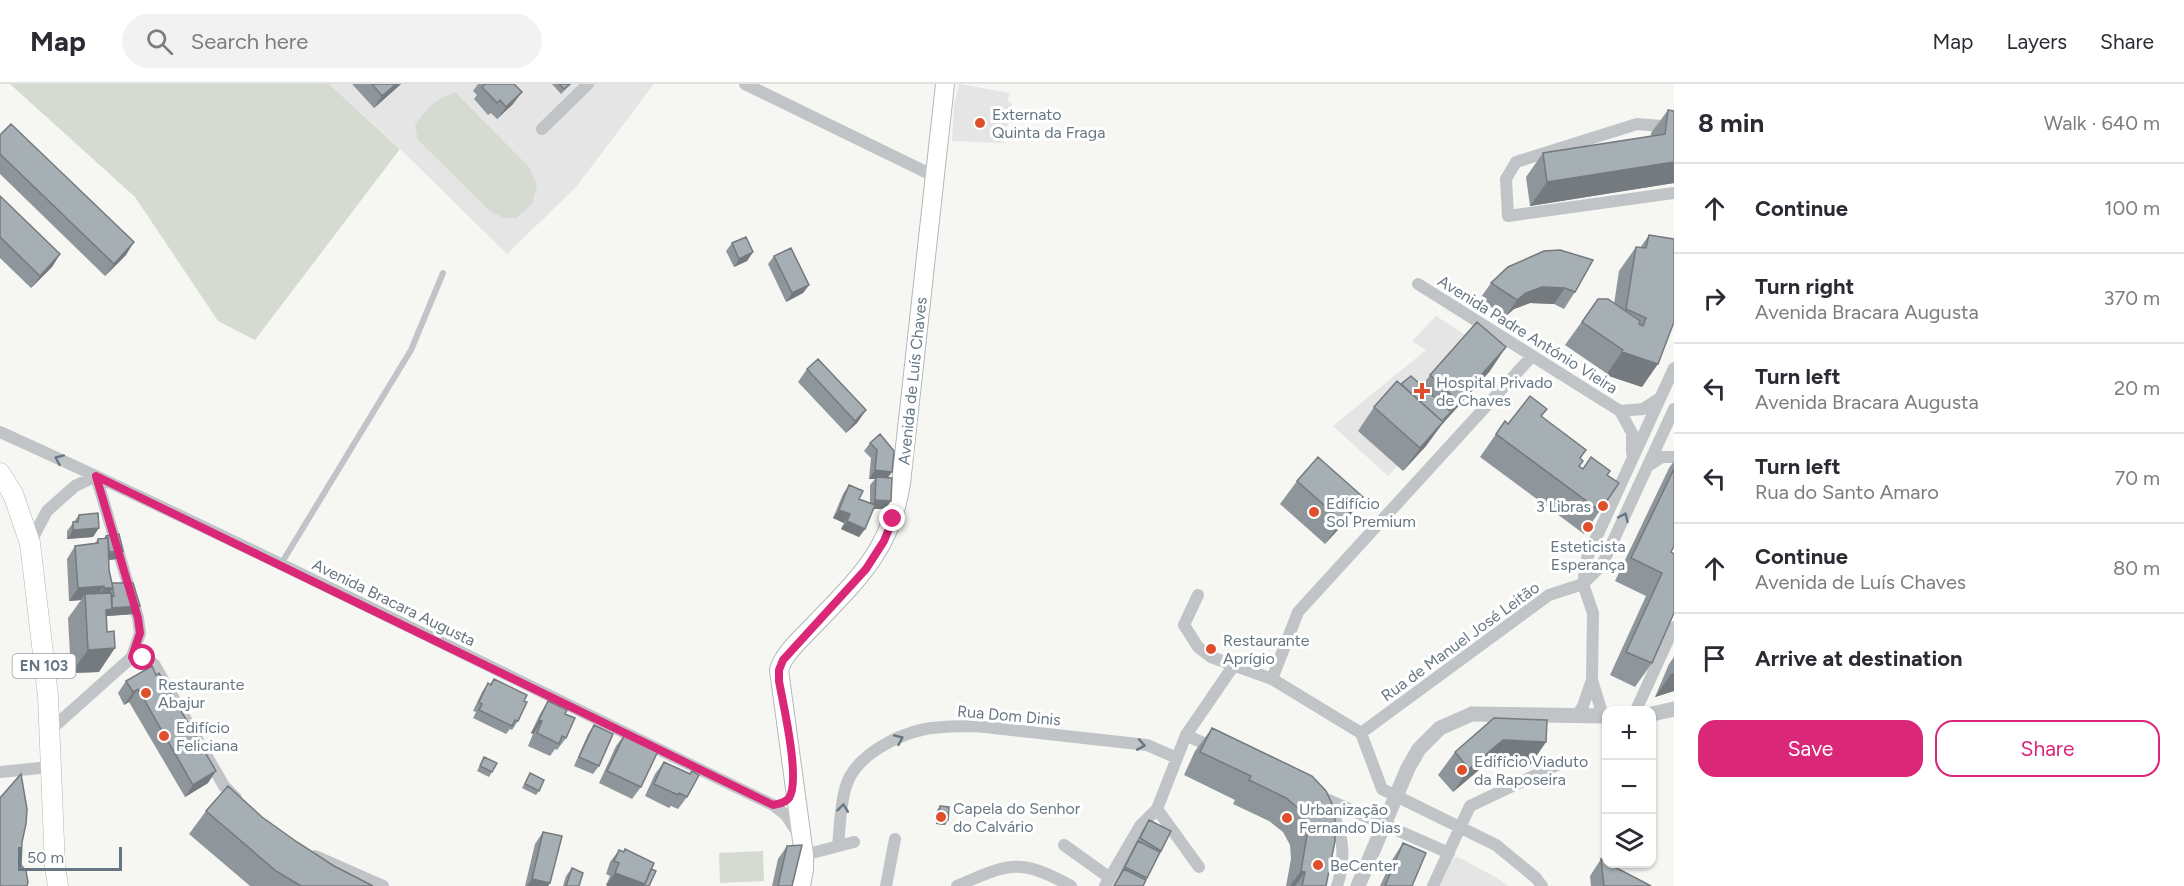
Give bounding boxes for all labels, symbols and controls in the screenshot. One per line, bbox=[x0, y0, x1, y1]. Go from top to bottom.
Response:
search box bbox=[122, 14, 542, 68]
text: Map bbox=[30, 24, 86, 58]
icon: search bbox=[143, 25, 176, 58]
text: Search here bbox=[191, 28, 308, 55]
text: Map bbox=[1933, 29, 1973, 54]
text: Layers bbox=[2006, 29, 2067, 54]
text: Share bbox=[2100, 29, 2154, 54]
place label: Externato Quinta da Fraga bbox=[992, 105, 1105, 142]
text: 8 min bbox=[1698, 107, 1764, 139]
text: Walk · 640 m bbox=[2044, 111, 2160, 135]
marker: Externato Quinta da Fraga bbox=[973, 116, 987, 130]
icon: ahead bbox=[1698, 192, 1731, 225]
text: Continue bbox=[1755, 195, 1848, 222]
text: 100 m bbox=[2104, 196, 2160, 220]
street label: Avenida Padre António Vieira bbox=[1434, 271, 1621, 398]
text: Turn right bbox=[1755, 273, 1854, 300]
icon: right bbox=[1698, 282, 1731, 315]
text: 370 m bbox=[2104, 286, 2160, 310]
street label: Avenida de Luís Chaves bbox=[894, 296, 931, 466]
text: Avenida Bracara Augusta bbox=[1755, 300, 1979, 324]
text: Turn left bbox=[1755, 363, 1841, 390]
icon: left bbox=[1698, 372, 1731, 405]
place label: Hospital Privado de Chaves bbox=[1436, 373, 1553, 410]
text: 20 m bbox=[2114, 376, 2160, 400]
marker: Hospital Privado de Chaves bbox=[1413, 382, 1431, 400]
text: Avenida Bracara Augusta bbox=[1755, 390, 1979, 414]
text: Turn left bbox=[1755, 453, 1841, 480]
one-way arrow bbox=[54, 454, 65, 466]
icon: left bbox=[1698, 462, 1731, 495]
text: 70 m bbox=[2114, 466, 2160, 490]
text: Rua do Santo Amaro bbox=[1755, 480, 1939, 504]
place label: Edifício Sol Premium bbox=[1326, 494, 1416, 531]
place label: 3 Libras bbox=[1536, 497, 1591, 516]
marker: 3 Libras bbox=[1596, 499, 1610, 513]
route end bbox=[879, 505, 905, 531]
marker: Edifício Sol Premium bbox=[1307, 505, 1321, 519]
one-way arrow bbox=[1617, 512, 1629, 523]
marker: Esteticista Esperança bbox=[1581, 520, 1595, 534]
place label: Esteticista Esperança bbox=[1550, 537, 1626, 574]
text: Continue bbox=[1755, 543, 1848, 570]
icon: ahead bbox=[1698, 552, 1731, 585]
street label: Avenida Bracara Augusta bbox=[309, 555, 478, 650]
text: 80 m bbox=[2113, 556, 2160, 580]
text: Avenida de Luís Chaves bbox=[1755, 570, 1966, 594]
street label: Rua de Manuel José Leitão bbox=[1378, 578, 1543, 705]
place label: Restaurante Aprígio bbox=[1223, 631, 1310, 668]
marker: Restaurante Aprígio bbox=[1204, 642, 1218, 656]
icon: arrive bbox=[1698, 642, 1731, 675]
route start bbox=[129, 644, 155, 670]
text: Arrive at destination bbox=[1755, 645, 1963, 672]
road number: EN 103 bbox=[12, 654, 76, 678]
place label: Restaurante Abajur bbox=[158, 675, 245, 712]
marker: Restaurante Abajur bbox=[139, 686, 153, 700]
street label: Rua Dom Dinis bbox=[956, 702, 1061, 729]
map controls bbox=[1602, 706, 1656, 868]
button: + bbox=[1602, 706, 1656, 760]
place label: Edifício Feliciana bbox=[176, 718, 238, 755]
button: Save bbox=[1698, 720, 1923, 777]
button: Share bbox=[1935, 720, 2160, 777]
marker: Edifício Feliciana bbox=[157, 729, 171, 743]
one-way arrow bbox=[893, 734, 904, 746]
one-way arrow bbox=[1135, 738, 1145, 751]
place label: Edifício Viaduto da Raposeira bbox=[1474, 752, 1588, 789]
button: − bbox=[1602, 760, 1656, 814]
marker: Edifício Viaduto da Raposeira bbox=[1455, 763, 1469, 777]
place label: Capela do Senhor do Calvário bbox=[953, 799, 1081, 836]
place label: Urbanização Fernando Dias bbox=[1299, 800, 1401, 837]
one-way arrow bbox=[836, 804, 848, 813]
marker: Capela do Senhor do Calvário bbox=[934, 810, 948, 824]
marker: Urbanização Fernando Dias bbox=[1280, 811, 1294, 825]
button: layers bbox=[1602, 814, 1656, 868]
scale bar bbox=[18, 844, 122, 872]
text: 50 m bbox=[27, 848, 64, 867]
place label: BeCenter bbox=[1330, 856, 1398, 875]
marker: BeCenter bbox=[1311, 858, 1325, 872]

